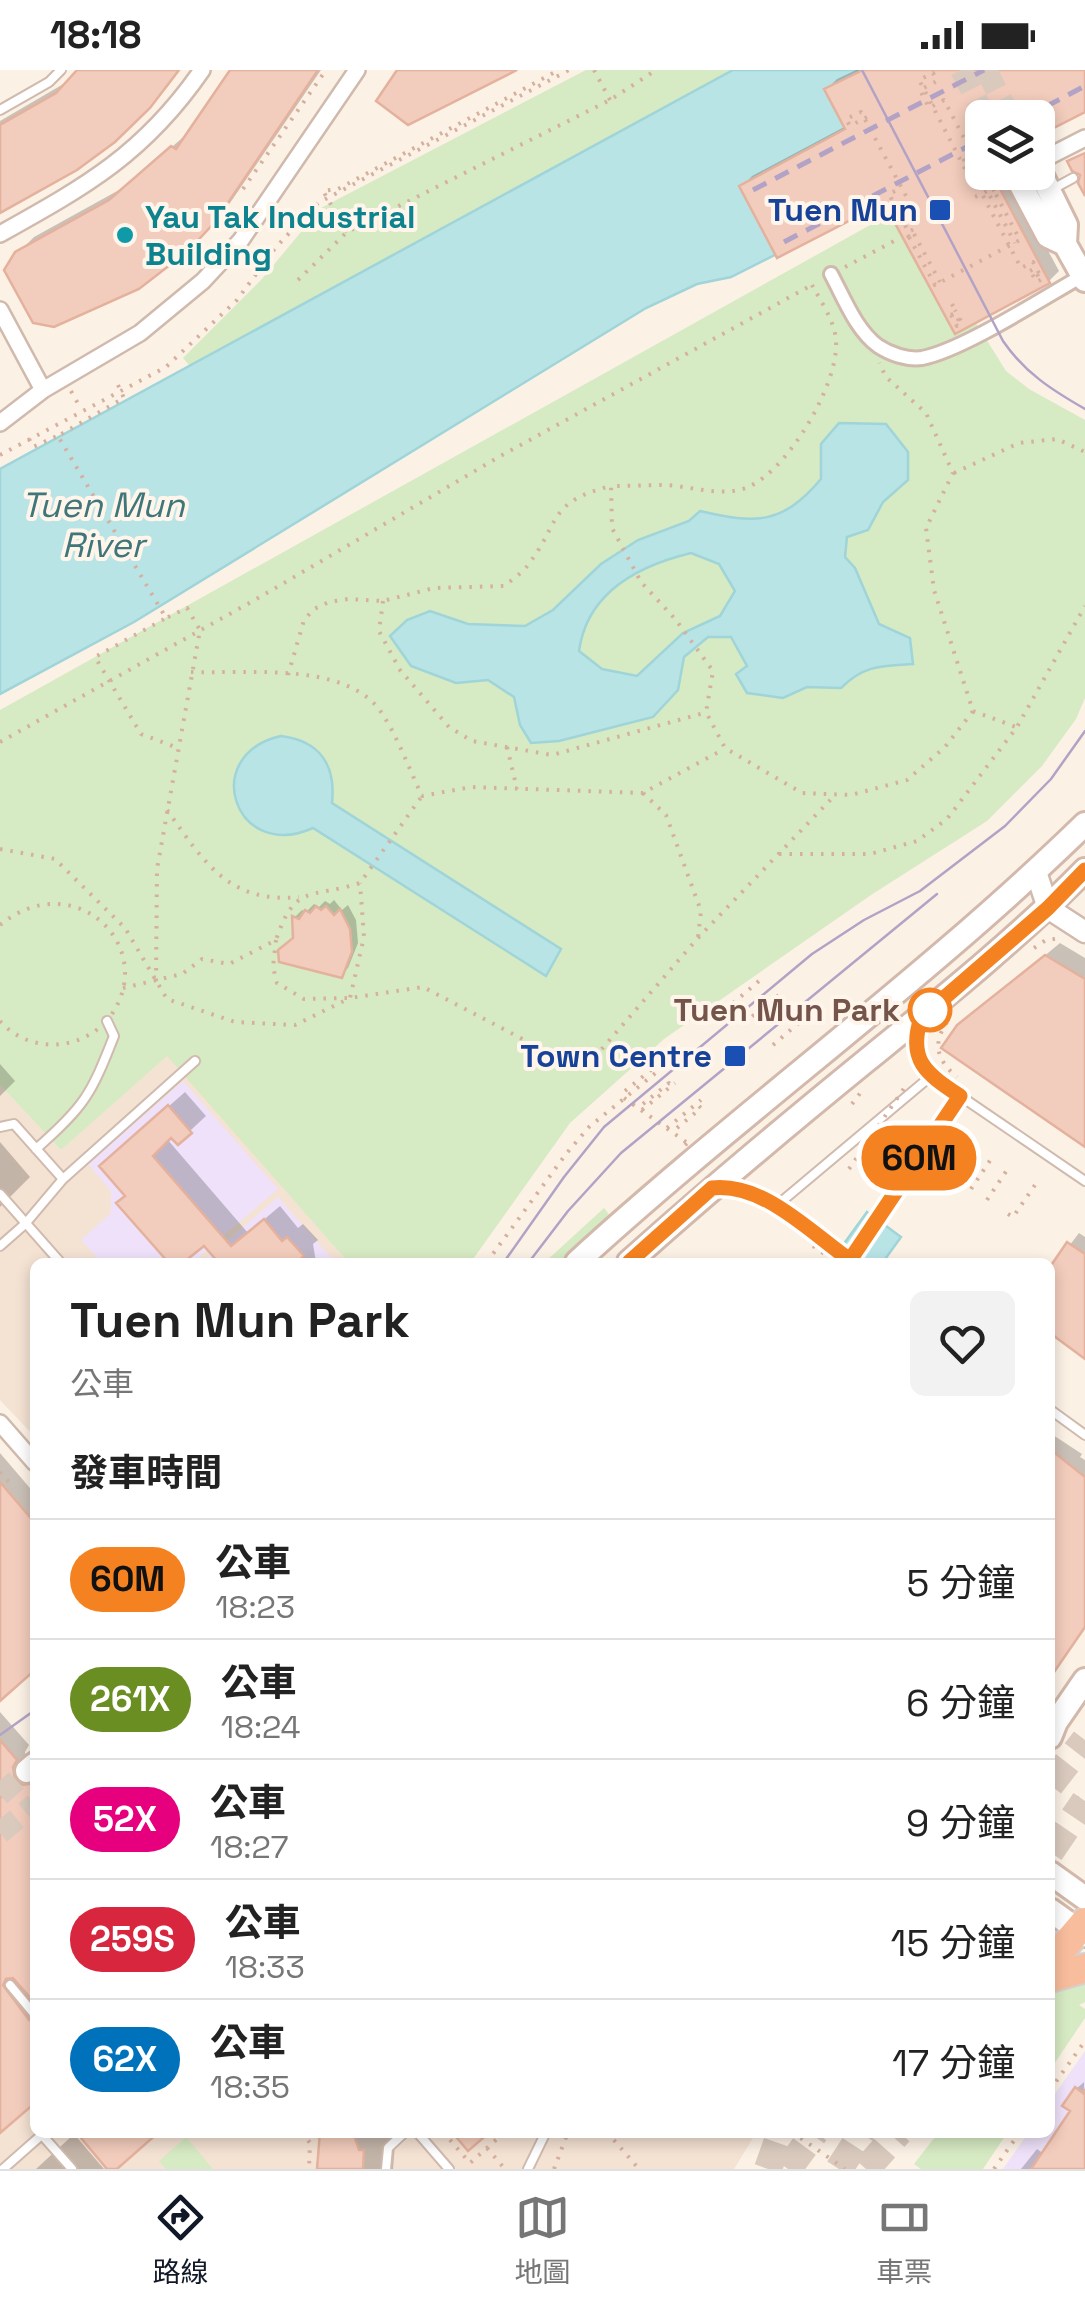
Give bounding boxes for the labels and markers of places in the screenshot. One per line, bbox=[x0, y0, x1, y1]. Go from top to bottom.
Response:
place label: Tuen Mun bbox=[768, 190, 918, 230]
place label: Yau Tak Industrial Building bbox=[145, 197, 415, 274]
marker: Tuen Mun bbox=[927, 197, 953, 223]
marker: Yau Tak Industrial Building bbox=[114, 224, 136, 246]
marker: Tuen Mun Park bbox=[909, 989, 951, 1031]
place label: Tuen Mun Park bbox=[673, 990, 900, 1030]
place label: Town Centre bbox=[520, 1036, 712, 1076]
marker: Town Centre bbox=[722, 1043, 748, 1069]

